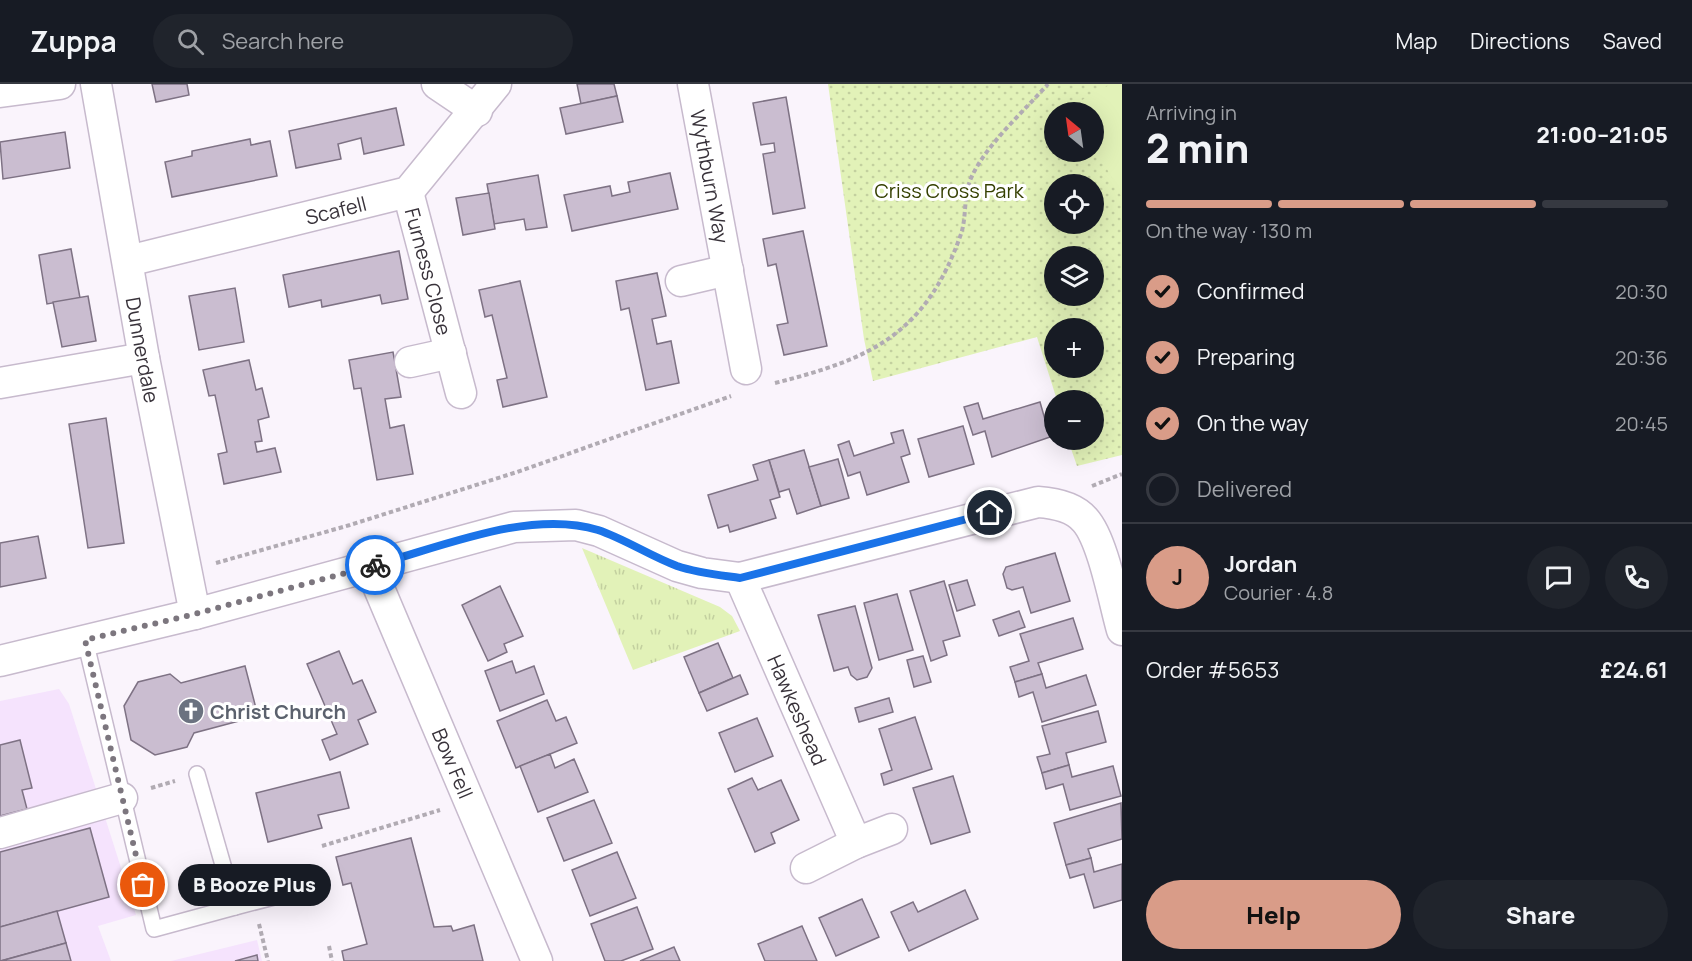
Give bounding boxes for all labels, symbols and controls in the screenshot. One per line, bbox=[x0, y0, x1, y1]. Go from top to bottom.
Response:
search box bbox=[153, 14, 573, 68]
text: Zuppa bbox=[30, 22, 117, 60]
icon: search bbox=[174, 25, 207, 58]
text: Search here bbox=[222, 26, 344, 56]
text: Map bbox=[1396, 27, 1437, 55]
text: Directions bbox=[1470, 27, 1570, 55]
text: Saved bbox=[1603, 27, 1662, 55]
text: Arriving in bbox=[1146, 99, 1237, 126]
north arrow bbox=[1044, 102, 1104, 162]
map controls bbox=[1044, 102, 1104, 450]
street label: Wythburn Way bbox=[685, 107, 736, 246]
text: 21:00–21:05 bbox=[1536, 120, 1668, 150]
text: 2 min bbox=[1146, 121, 1249, 175]
button: locate bbox=[1044, 174, 1104, 234]
park label: Criss Cross Park bbox=[874, 177, 1025, 204]
street label: Scafell bbox=[302, 189, 369, 230]
street label: Furness Close bbox=[399, 205, 459, 338]
text: On the way · 130 m bbox=[1146, 217, 1312, 244]
button: layers bbox=[1044, 246, 1104, 306]
icon: check bbox=[1146, 275, 1179, 308]
text: Confirmed bbox=[1197, 276, 1305, 306]
text: 20:30 bbox=[1615, 278, 1668, 305]
street label: Dunnerdale bbox=[120, 295, 166, 405]
button: + bbox=[1044, 318, 1104, 378]
icon: check bbox=[1146, 341, 1179, 374]
text: Preparing bbox=[1197, 342, 1295, 372]
text: 20:36 bbox=[1615, 344, 1668, 371]
button: − bbox=[1044, 390, 1104, 450]
icon: check bbox=[1146, 407, 1179, 440]
text: On the way bbox=[1197, 408, 1309, 438]
text: 20:45 bbox=[1615, 410, 1668, 437]
text: Delivered bbox=[1197, 474, 1292, 504]
pin bbox=[964, 487, 1015, 538]
icon: home bbox=[973, 496, 1006, 529]
courier bbox=[345, 535, 405, 595]
button: chat bbox=[1527, 546, 1590, 609]
button: phone bbox=[1605, 546, 1668, 609]
icon: bike bbox=[359, 549, 392, 582]
text: Jordan bbox=[1224, 549, 1297, 579]
text: J bbox=[1172, 562, 1183, 592]
text: Courier · 4.8 bbox=[1224, 579, 1333, 606]
street label: Hawkeshead bbox=[762, 650, 834, 769]
text: Order #5653 bbox=[1146, 655, 1279, 685]
text: £24.61 bbox=[1600, 655, 1668, 685]
church icon: Christ Church bbox=[176, 696, 206, 726]
place label: Christ Church bbox=[210, 698, 346, 725]
street label: Bow Fell bbox=[426, 724, 480, 802]
pin bbox=[117, 859, 168, 910]
callout: B Booze Plus bbox=[179, 864, 332, 906]
icon: bag bbox=[126, 868, 159, 901]
text: B Booze Plus bbox=[193, 871, 316, 898]
button: Help bbox=[1146, 880, 1401, 949]
button: Share bbox=[1413, 880, 1668, 949]

